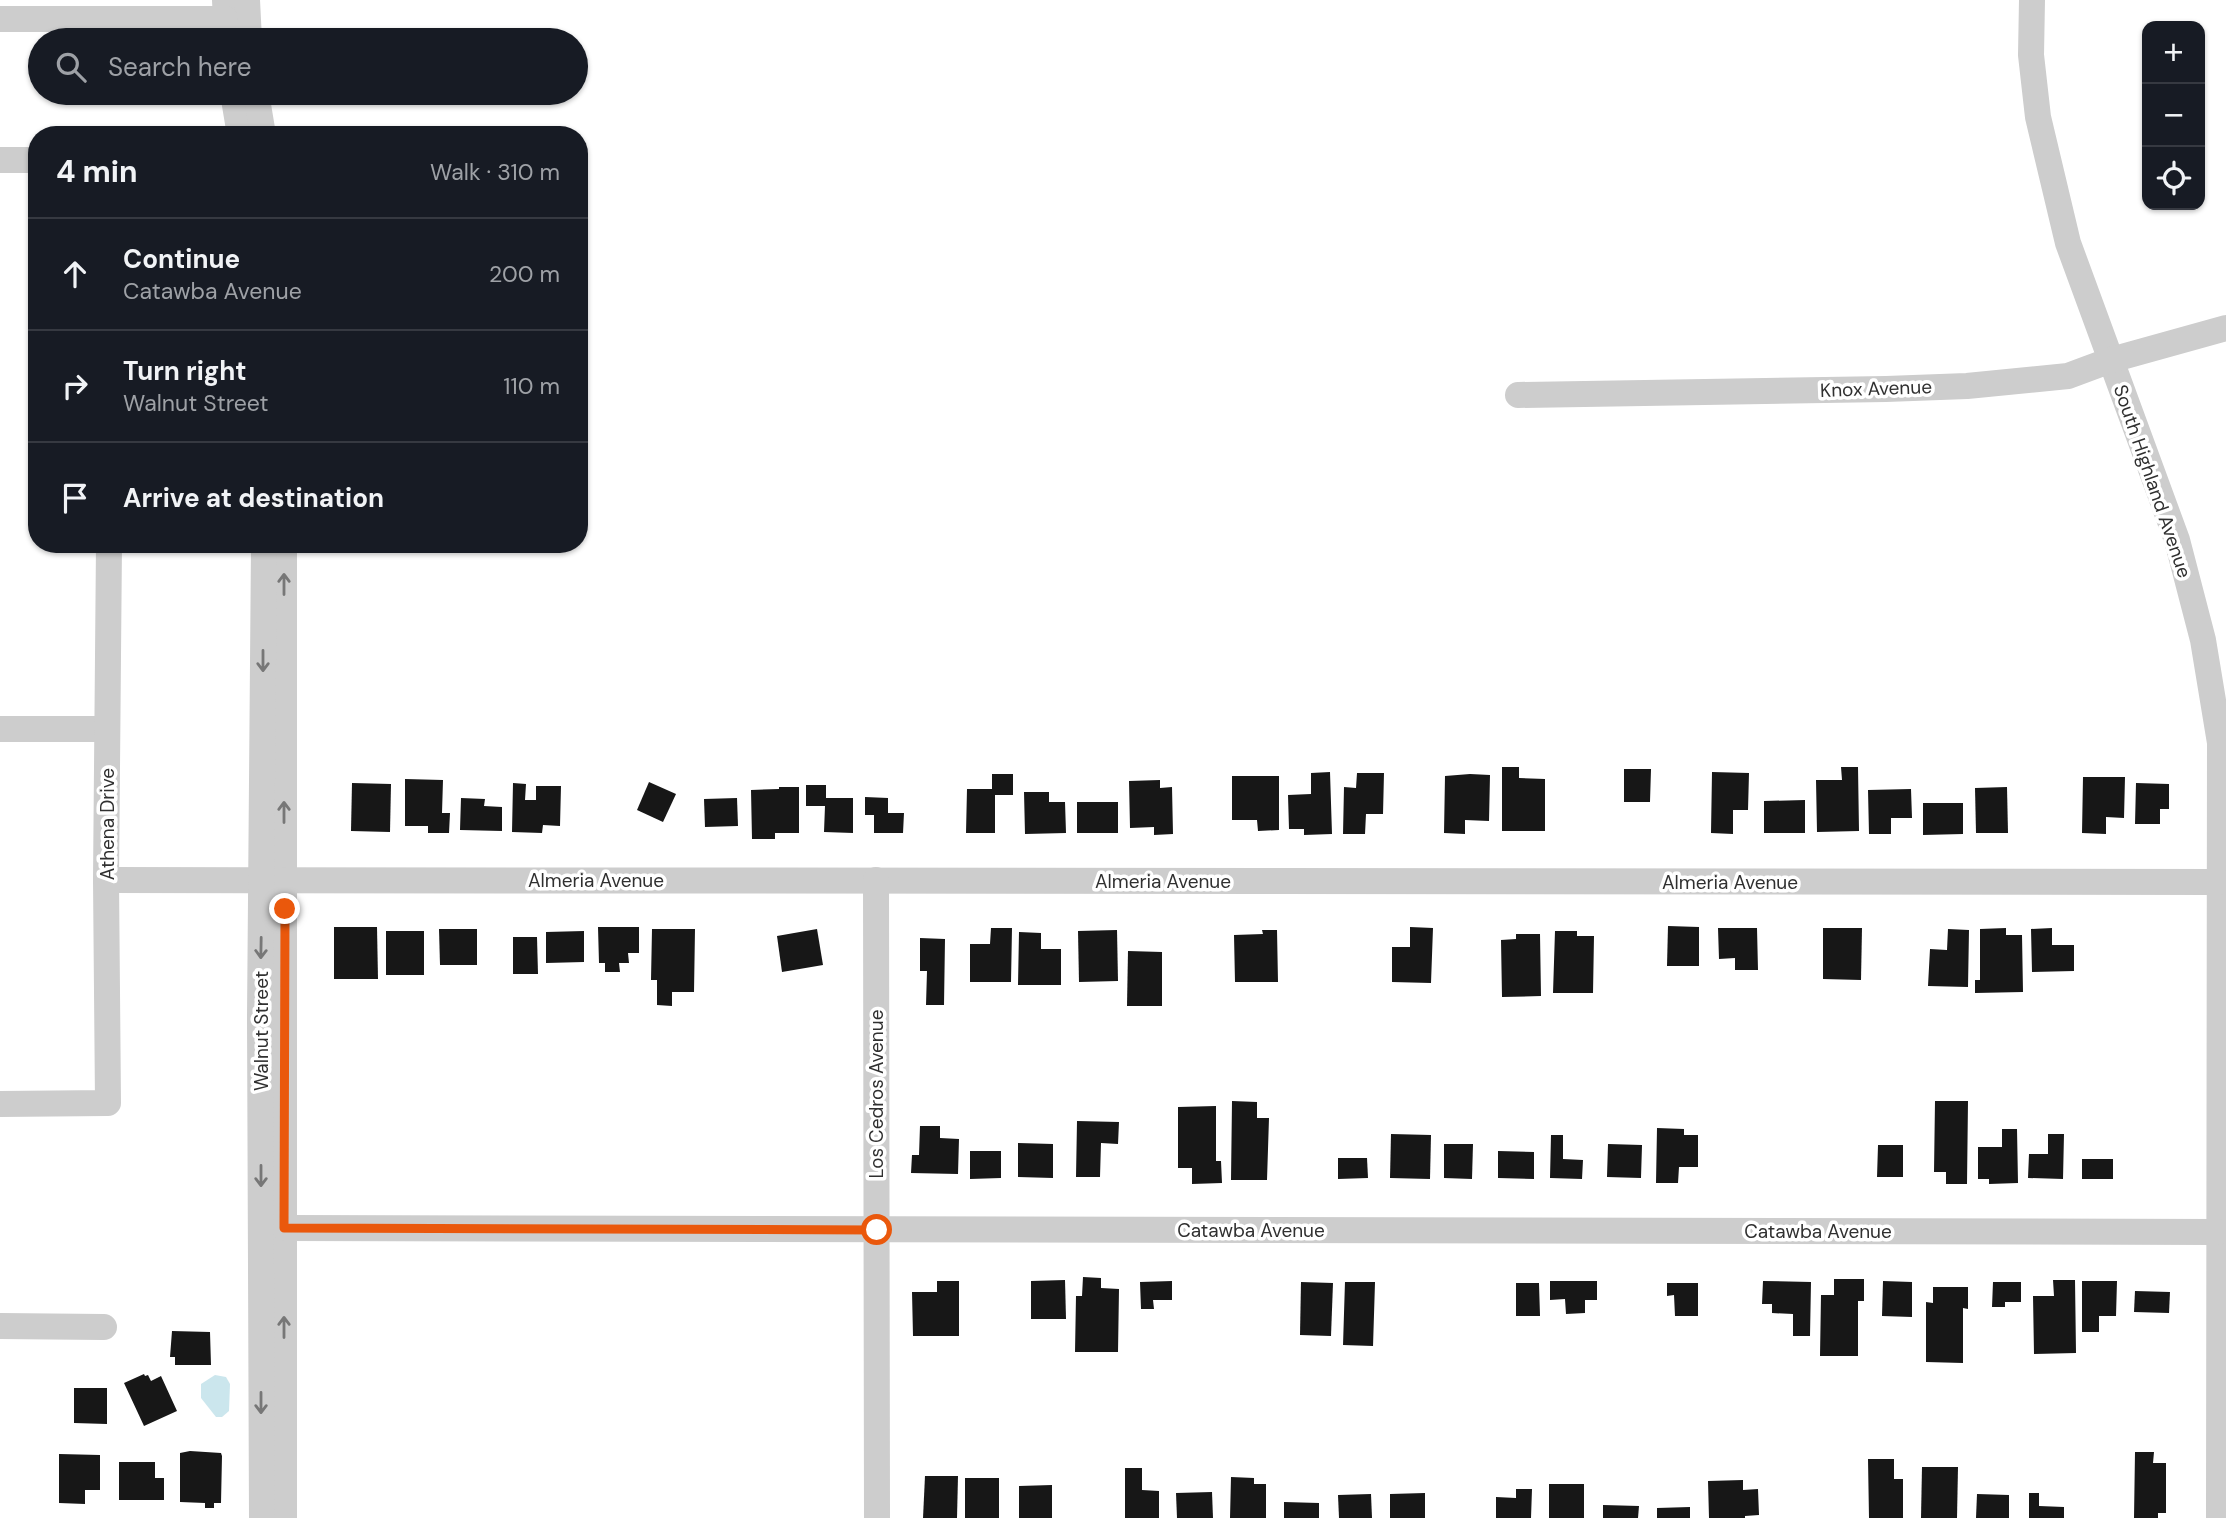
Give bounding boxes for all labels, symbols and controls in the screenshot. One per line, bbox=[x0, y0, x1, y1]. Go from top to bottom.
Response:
map controls bbox=[2142, 21, 2205, 210]
button: + bbox=[2142, 21, 2205, 84]
search box bbox=[28, 28, 588, 105]
icon: search bbox=[52, 48, 90, 86]
text: Search here bbox=[108, 50, 251, 84]
button: − bbox=[2142, 84, 2205, 147]
button: locate bbox=[2142, 147, 2205, 210]
text: 4 min bbox=[56, 152, 138, 191]
text: Walk · 310 m bbox=[430, 157, 560, 187]
text: Continue bbox=[123, 242, 240, 276]
icon: ahead bbox=[56, 255, 94, 293]
text: 200 m bbox=[489, 259, 560, 289]
text: Catawba Avenue bbox=[123, 276, 302, 306]
text: Turn right bbox=[123, 354, 247, 388]
icon: right bbox=[56, 367, 94, 405]
text: 110 m bbox=[503, 371, 560, 401]
street label: Knox Avenue bbox=[1820, 374, 1932, 403]
street label: South Highland Avenue bbox=[2108, 381, 2197, 581]
text: Walnut Street bbox=[123, 388, 268, 418]
icon: arrive bbox=[56, 479, 94, 517]
text: Arrive at destination bbox=[123, 481, 384, 515]
one-way arrow bbox=[277, 573, 291, 596]
one-way arrow bbox=[257, 650, 270, 673]
street label: Athena Drive bbox=[95, 768, 120, 880]
one-way arrow bbox=[277, 801, 291, 824]
street label: Almeria Avenue bbox=[528, 868, 664, 893]
street label: Almeria Avenue bbox=[1095, 869, 1231, 894]
street label: Almeria Avenue bbox=[1662, 870, 1798, 895]
route end bbox=[269, 893, 300, 924]
one-way arrow bbox=[255, 937, 268, 960]
street label: Walnut Street bbox=[249, 971, 274, 1091]
street label: Los Cedros Avenue bbox=[864, 1010, 889, 1178]
one-way arrow bbox=[254, 1164, 267, 1187]
route start bbox=[861, 1214, 892, 1245]
street label: Catawba Avenue bbox=[1177, 1218, 1325, 1243]
street label: Catawba Avenue bbox=[1744, 1219, 1892, 1244]
one-way arrow bbox=[277, 1316, 291, 1339]
one-way arrow bbox=[254, 1392, 268, 1415]

